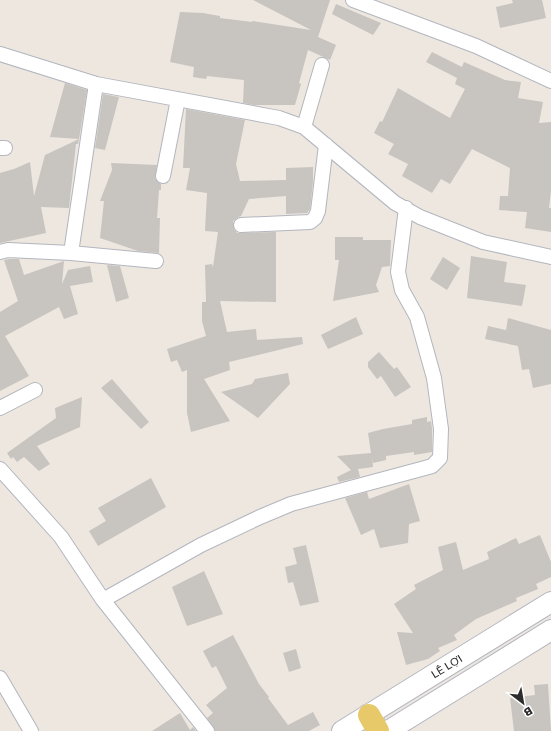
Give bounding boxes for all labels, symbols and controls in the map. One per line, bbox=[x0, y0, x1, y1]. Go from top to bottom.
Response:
street label: LÊ LỢI bbox=[429, 652, 465, 681]
north arrow bbox=[503, 683, 543, 723]
text: B bbox=[521, 704, 535, 719]

